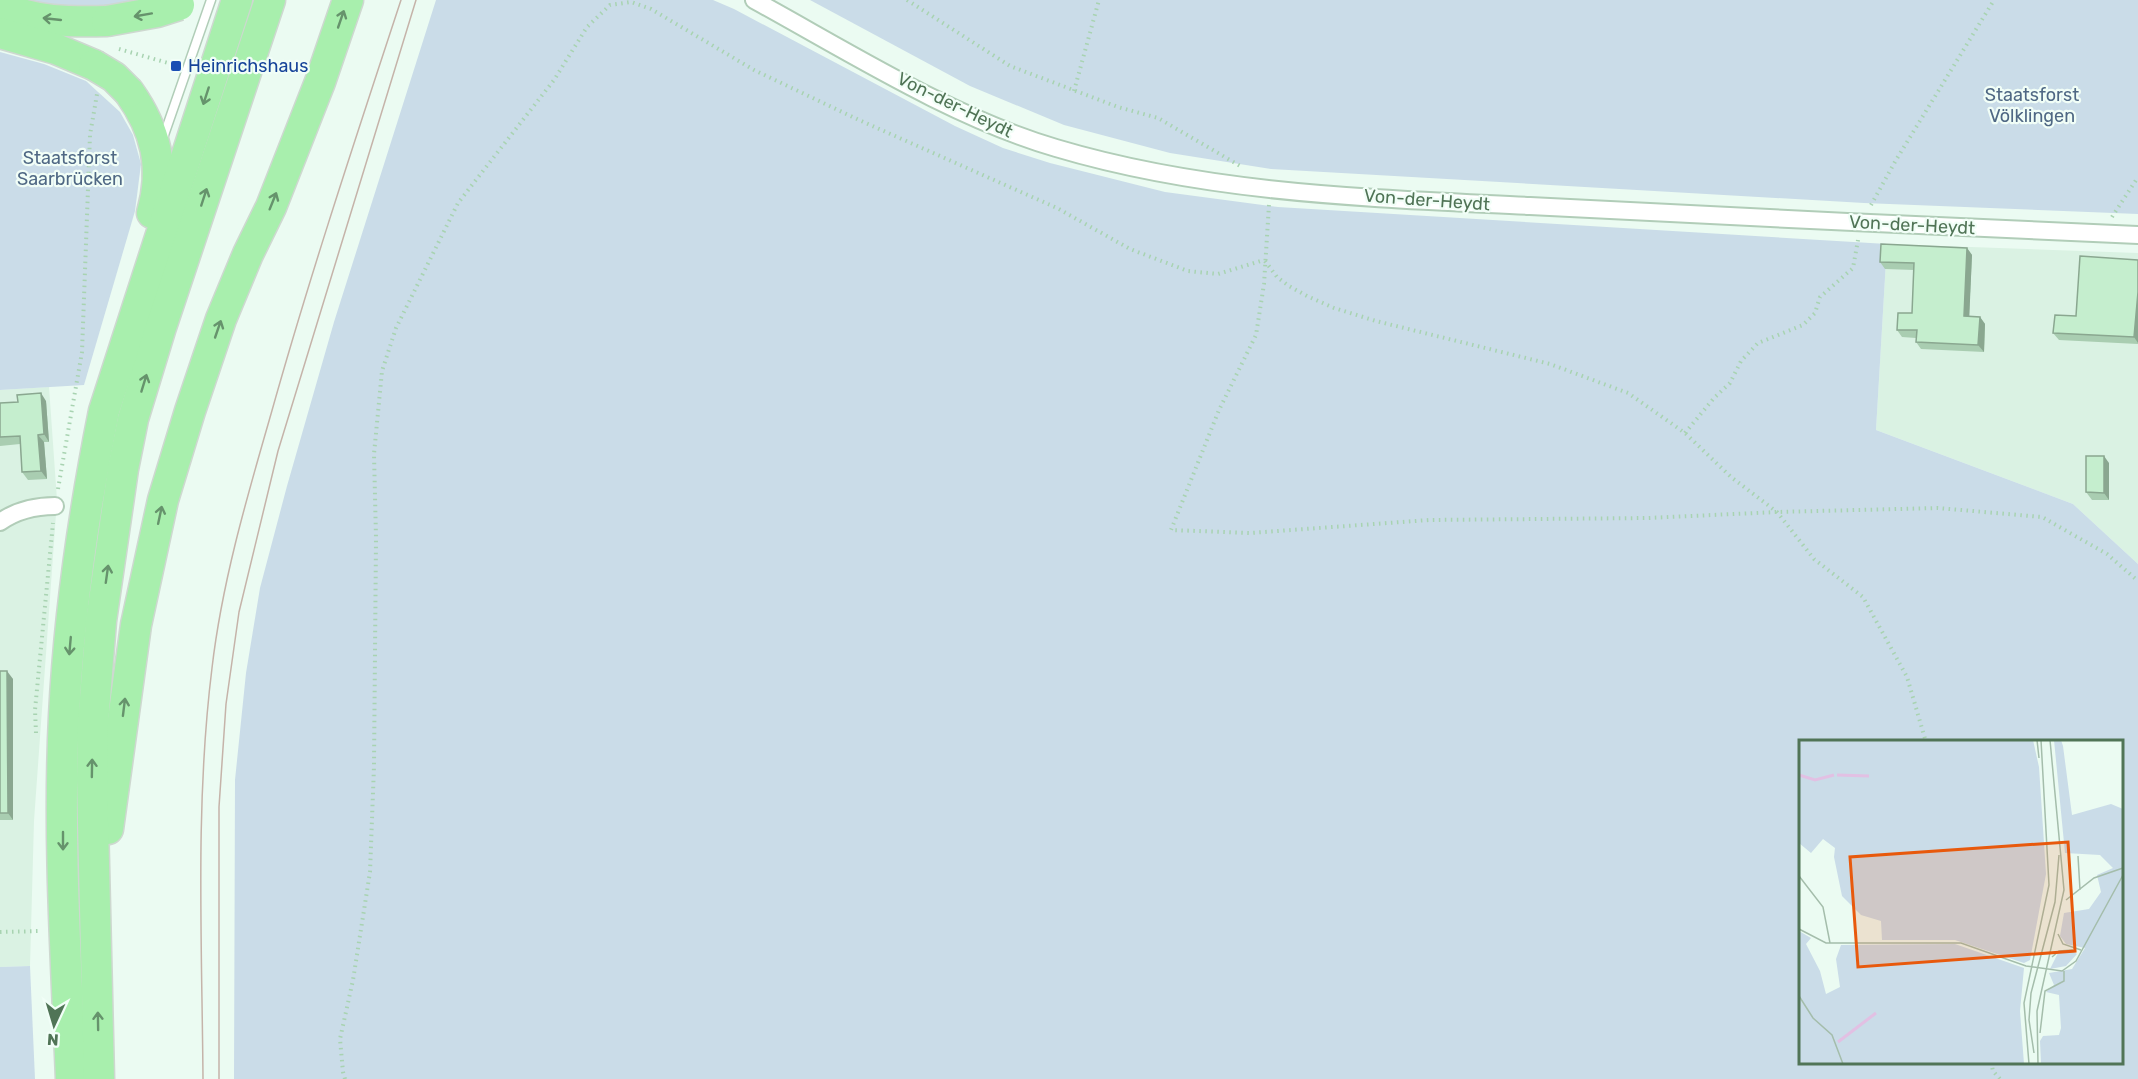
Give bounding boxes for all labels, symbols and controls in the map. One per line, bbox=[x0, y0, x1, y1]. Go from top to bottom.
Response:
one-way arrow bbox=[134, 10, 154, 21]
one-way arrow bbox=[337, 10, 348, 29]
one-way arrow bbox=[43, 14, 63, 25]
place label: Heinrichshaus bbox=[188, 55, 308, 77]
marker: Heinrichshaus bbox=[169, 59, 183, 73]
street label: Von-der-Heydt bbox=[893, 67, 1017, 143]
park label: Staatsforst Völklingen bbox=[1985, 84, 2079, 127]
one-way arrow bbox=[200, 86, 211, 105]
park label: Staatsforst Saarbrücken bbox=[17, 147, 123, 190]
street label: Von-der-Heydt bbox=[1363, 185, 1491, 215]
one-way arrow bbox=[199, 188, 210, 207]
one-way arrow bbox=[268, 193, 279, 211]
street label: Von-der-Heydt bbox=[1848, 211, 1976, 239]
one-way arrow bbox=[213, 320, 224, 339]
one-way arrow bbox=[139, 374, 150, 393]
one-way arrow bbox=[155, 506, 166, 525]
one-way arrow bbox=[102, 564, 113, 584]
one-way arrow bbox=[64, 636, 75, 656]
one-way arrow bbox=[118, 697, 129, 717]
inset map bbox=[1799, 740, 2123, 1064]
one-way arrow bbox=[86, 759, 98, 779]
one-way arrow bbox=[57, 831, 68, 851]
north arrow bbox=[24, 995, 84, 1055]
one-way arrow bbox=[92, 1011, 104, 1031]
text: N bbox=[47, 1030, 59, 1049]

